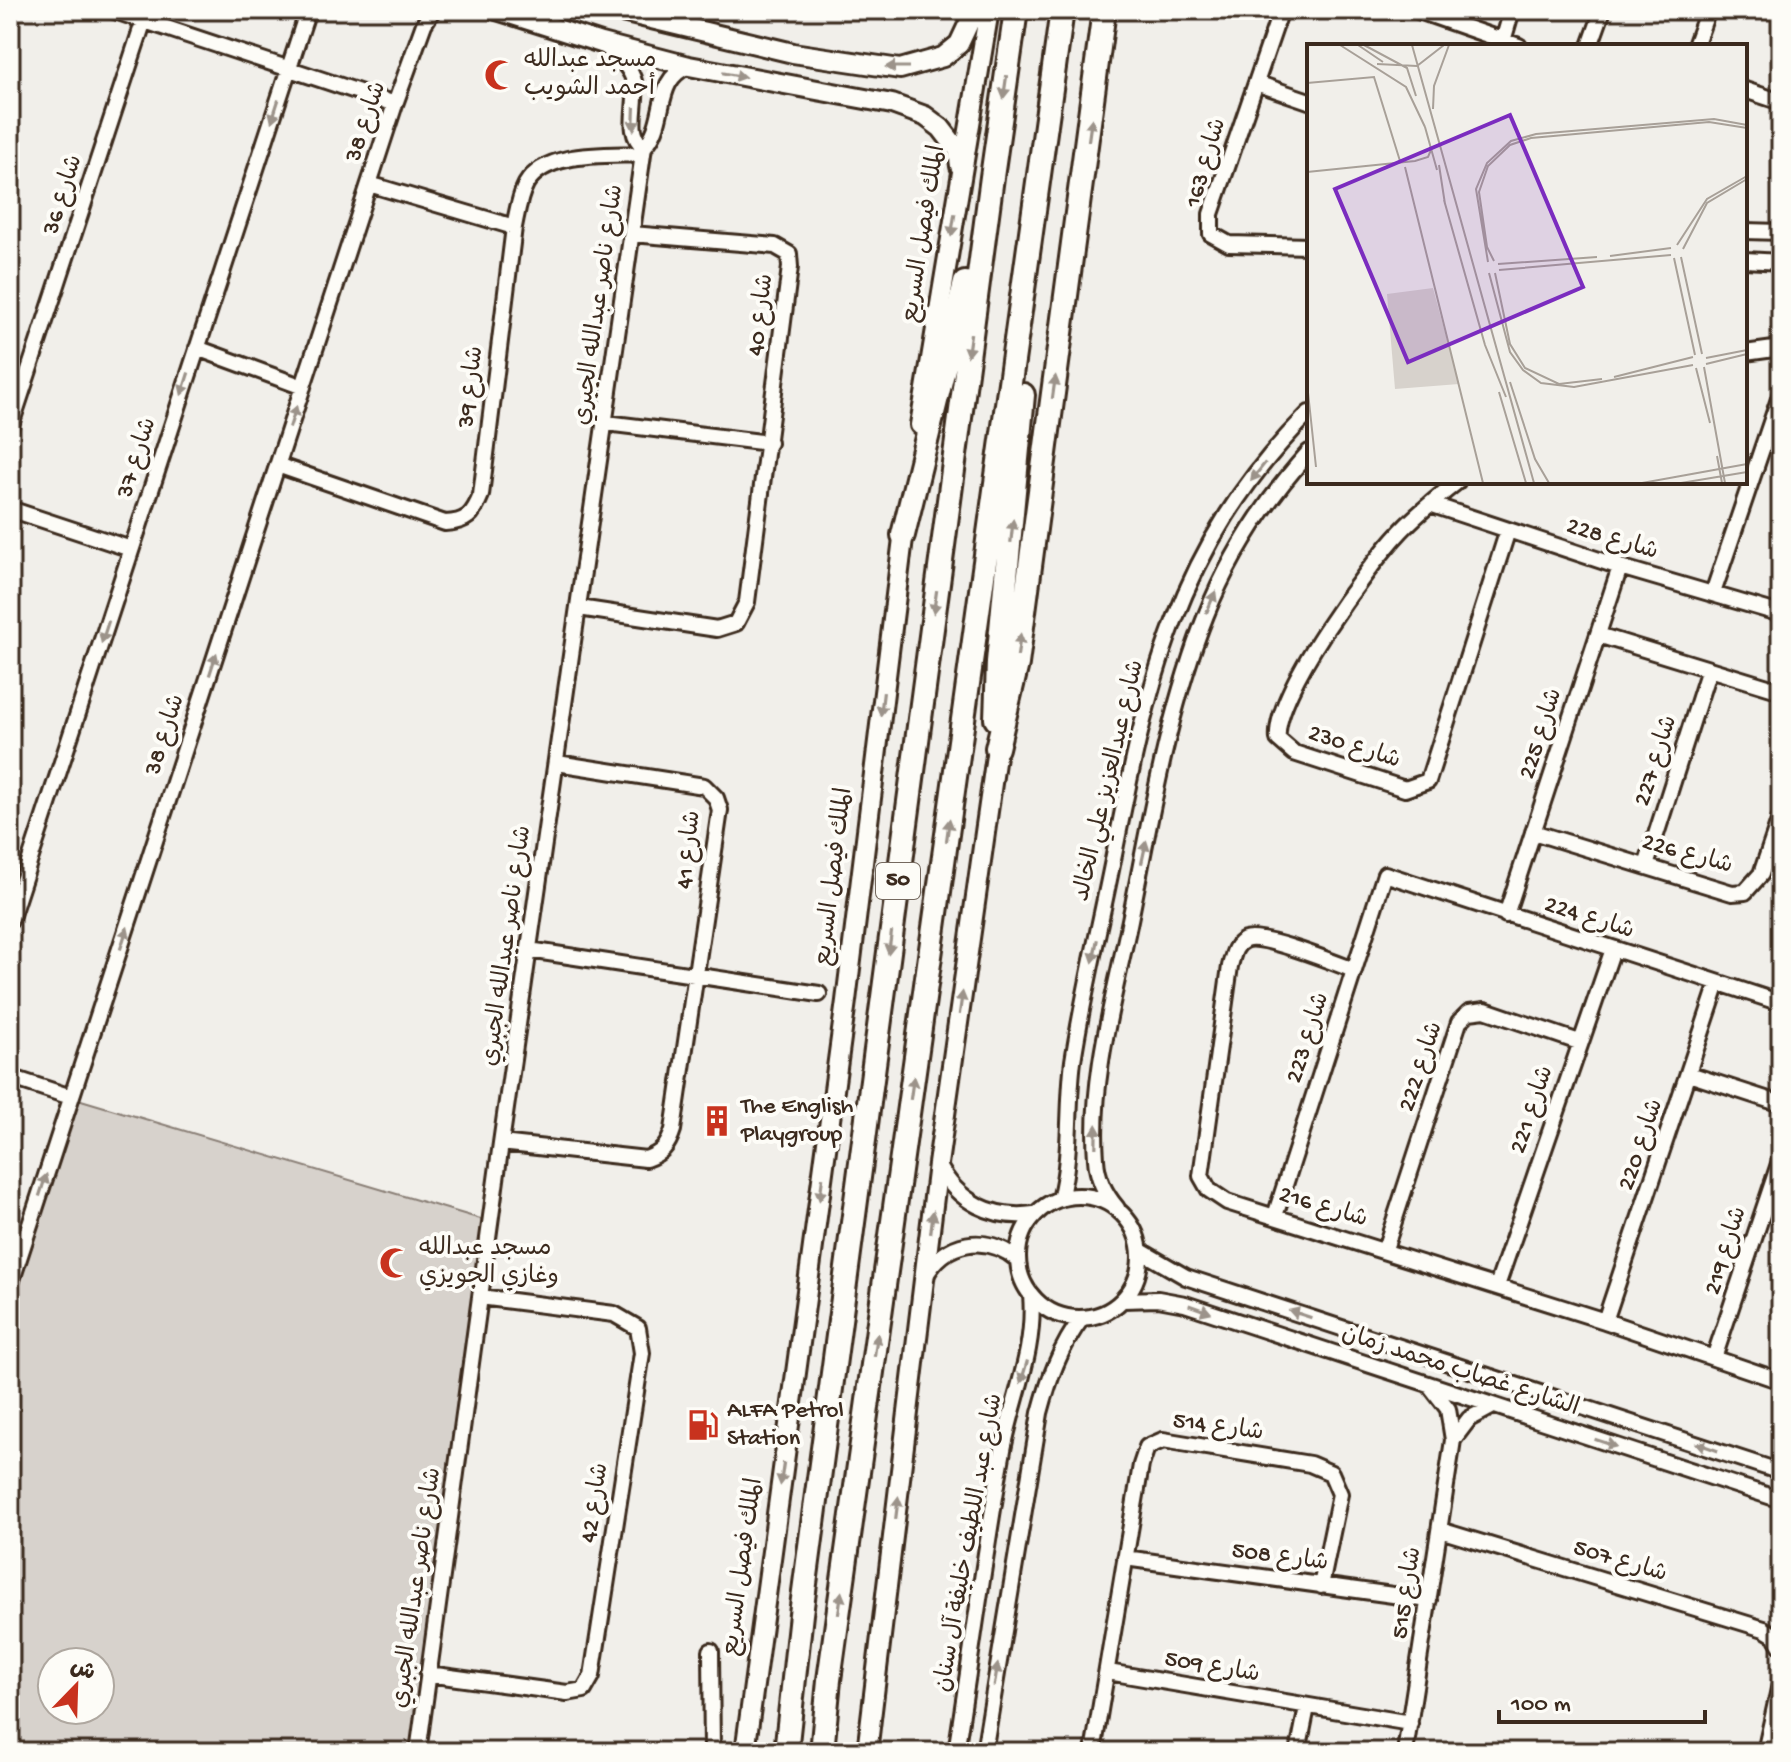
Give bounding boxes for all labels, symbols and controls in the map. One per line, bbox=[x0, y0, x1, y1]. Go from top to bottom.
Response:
inset map bbox=[1307, 44, 1747, 484]
place label: مسجد عبدالله أحمد الشويب bbox=[524, 47, 657, 104]
mosque icon: مسجد عبدالله أحمد الشويب bbox=[483, 58, 517, 92]
one-way arrow bbox=[884, 61, 910, 73]
one-way arrow bbox=[722, 69, 747, 82]
one-way arrow bbox=[998, 75, 1011, 100]
street label: شارع 38 bbox=[339, 78, 394, 167]
one-way arrow bbox=[268, 99, 281, 123]
one-way arrow bbox=[628, 107, 641, 132]
street label: شارع 163 bbox=[1179, 115, 1234, 212]
one-way arrow bbox=[1083, 117, 1096, 142]
street label: الملك فيصل السريع bbox=[897, 143, 953, 325]
street label: شارع 36 bbox=[37, 151, 90, 240]
street label: شارع ناصر عبدالله الجبري bbox=[569, 183, 631, 427]
one-way arrow bbox=[946, 213, 959, 238]
street label: شارع 40 bbox=[743, 272, 781, 358]
one-way arrow bbox=[962, 333, 975, 358]
street label: شارع 39 bbox=[452, 344, 491, 431]
one-way arrow bbox=[179, 373, 191, 397]
one-way arrow bbox=[1048, 374, 1061, 399]
one-way arrow bbox=[288, 404, 300, 428]
street label: شارع 37 bbox=[111, 414, 165, 503]
one-way arrow bbox=[1250, 461, 1267, 481]
street label: شارع 228 bbox=[1563, 512, 1661, 568]
one-way arrow bbox=[1005, 518, 1018, 543]
one-way arrow bbox=[928, 590, 941, 615]
one-way arrow bbox=[1205, 590, 1218, 614]
one-way arrow bbox=[98, 620, 110, 644]
one-way arrow bbox=[1013, 632, 1026, 657]
one-way arrow bbox=[207, 651, 219, 675]
street label: شارع عبدالعزيز علي الخالد bbox=[1068, 657, 1155, 905]
street label: شارع 225 bbox=[1514, 685, 1570, 783]
street label: شارع 38 bbox=[139, 691, 193, 780]
one-way arrow bbox=[875, 692, 888, 717]
street label: شارع 227 bbox=[1629, 712, 1685, 810]
street label: شارع 230 bbox=[1304, 719, 1404, 777]
street label: الملك فيصل السريع bbox=[810, 786, 860, 968]
street label: شارع 41 bbox=[671, 809, 709, 891]
one-way arrow bbox=[942, 817, 955, 842]
street label: شارع ناصر عبدالله الجبري bbox=[477, 824, 539, 1068]
street label: شارع 226 bbox=[1638, 828, 1736, 882]
one-way arrow bbox=[1138, 840, 1151, 865]
road number: 50 bbox=[876, 863, 920, 899]
street label: شارع 224 bbox=[1541, 891, 1637, 947]
one-way arrow bbox=[118, 925, 130, 949]
one-way arrow bbox=[883, 931, 896, 956]
one-way arrow bbox=[1088, 938, 1100, 963]
street label: شارع 223 bbox=[1281, 989, 1337, 1087]
one-way arrow bbox=[955, 990, 968, 1015]
street label: شارع 222 bbox=[1393, 1018, 1451, 1116]
street label: شارع 221 bbox=[1504, 1062, 1562, 1158]
one-way arrow bbox=[906, 1075, 919, 1100]
place label: The English Playgroup bbox=[739, 1093, 854, 1150]
street label: شارع 220 bbox=[1613, 1095, 1671, 1195]
building icon: The English Playgroup bbox=[700, 1104, 734, 1138]
one-way arrow bbox=[1089, 1123, 1102, 1148]
one-way arrow bbox=[37, 1172, 50, 1196]
one-way arrow bbox=[814, 1177, 827, 1202]
street label: شارع 216 bbox=[1275, 1181, 1371, 1235]
street label: شارع 219 bbox=[1699, 1203, 1755, 1299]
one-way arrow bbox=[925, 1209, 938, 1234]
place label: مسجد عبدالله وغازي الجويزي bbox=[419, 1235, 559, 1292]
mosque icon: مسجد عبدالله وغازي الجويزي bbox=[378, 1246, 412, 1280]
one-way arrow bbox=[1188, 1304, 1212, 1316]
one-way arrow bbox=[1288, 1307, 1312, 1319]
street label: الشارع غصاب محمد زمان bbox=[1338, 1320, 1582, 1424]
one-way arrow bbox=[870, 1332, 883, 1357]
one-way arrow bbox=[1017, 1360, 1030, 1384]
street label: شارع عبد اللطيف خليفة آل سنان bbox=[927, 1391, 1011, 1695]
place label: ALFA Petrol Station bbox=[727, 1397, 844, 1454]
street label: شارع 514 bbox=[1171, 1407, 1265, 1449]
fuel station icon: ALFA Petrol Station bbox=[686, 1408, 720, 1442]
one-way arrow bbox=[1595, 1437, 1619, 1449]
one-way arrow bbox=[1695, 1440, 1719, 1452]
street label: شارع 42 bbox=[575, 1461, 617, 1545]
one-way arrow bbox=[776, 1462, 789, 1487]
street label: شارع ناصر عبدالله الجبري bbox=[387, 1466, 449, 1710]
street label: الملك فيصل السريع bbox=[717, 1476, 771, 1658]
one-way arrow bbox=[890, 1495, 903, 1520]
street label: شارع 507 bbox=[1570, 1534, 1670, 1590]
street label: شارع 508 bbox=[1230, 1537, 1330, 1579]
street label: شارع 515 bbox=[1386, 1545, 1430, 1641]
one-way arrow bbox=[834, 1590, 847, 1615]
street label: شارع 509 bbox=[1162, 1645, 1262, 1691]
north arrow bbox=[36, 1646, 116, 1726]
text: ش bbox=[66, 1655, 98, 1688]
one-way arrow bbox=[990, 1662, 1003, 1687]
scale bar bbox=[1499, 1674, 1705, 1724]
text: 100 m bbox=[1510, 1691, 1571, 1720]

